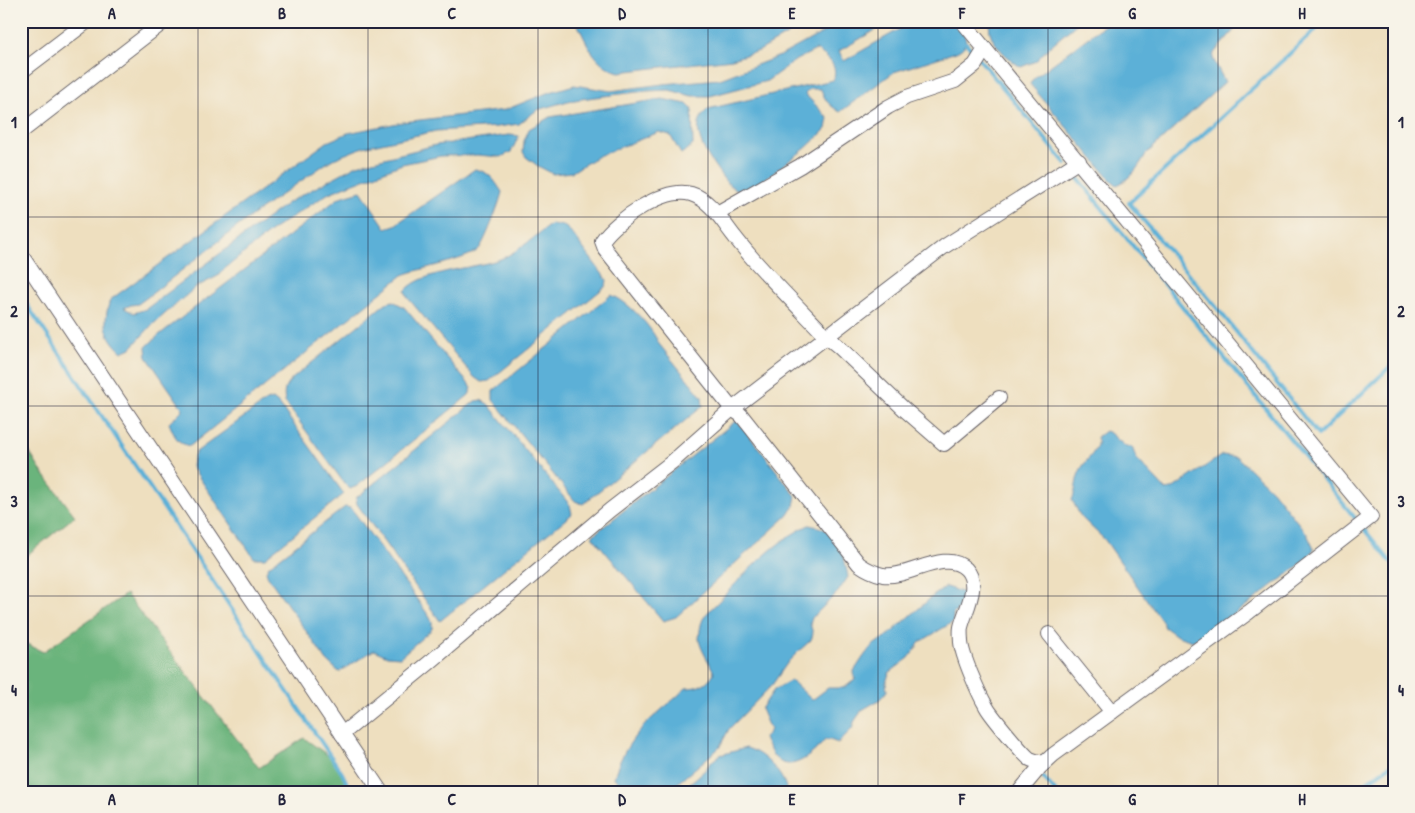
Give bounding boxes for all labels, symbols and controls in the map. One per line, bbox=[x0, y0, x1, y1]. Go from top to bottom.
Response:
text: A bbox=[108, 2, 116, 24]
text: B bbox=[278, 2, 286, 24]
text: C bbox=[448, 2, 457, 24]
text: D bbox=[618, 2, 626, 24]
text: E bbox=[788, 2, 796, 24]
text: F bbox=[958, 2, 966, 24]
text: G bbox=[1128, 2, 1136, 24]
text: H bbox=[1298, 2, 1306, 24]
text: 1 bbox=[11, 111, 17, 133]
text: 1 bbox=[1398, 111, 1404, 133]
text: 2 bbox=[10, 300, 18, 322]
text: 2 bbox=[1397, 300, 1405, 322]
text: 3 bbox=[10, 490, 18, 512]
text: 3 bbox=[1397, 490, 1405, 512]
text: 4 bbox=[11, 679, 17, 701]
text: 4 bbox=[1398, 679, 1404, 701]
text: A bbox=[108, 788, 116, 810]
text: B bbox=[278, 788, 286, 810]
text: C bbox=[448, 788, 457, 810]
text: D bbox=[618, 788, 626, 810]
text: E bbox=[788, 788, 796, 810]
text: F bbox=[958, 788, 966, 810]
text: G bbox=[1128, 788, 1136, 810]
text: H bbox=[1298, 788, 1306, 810]

